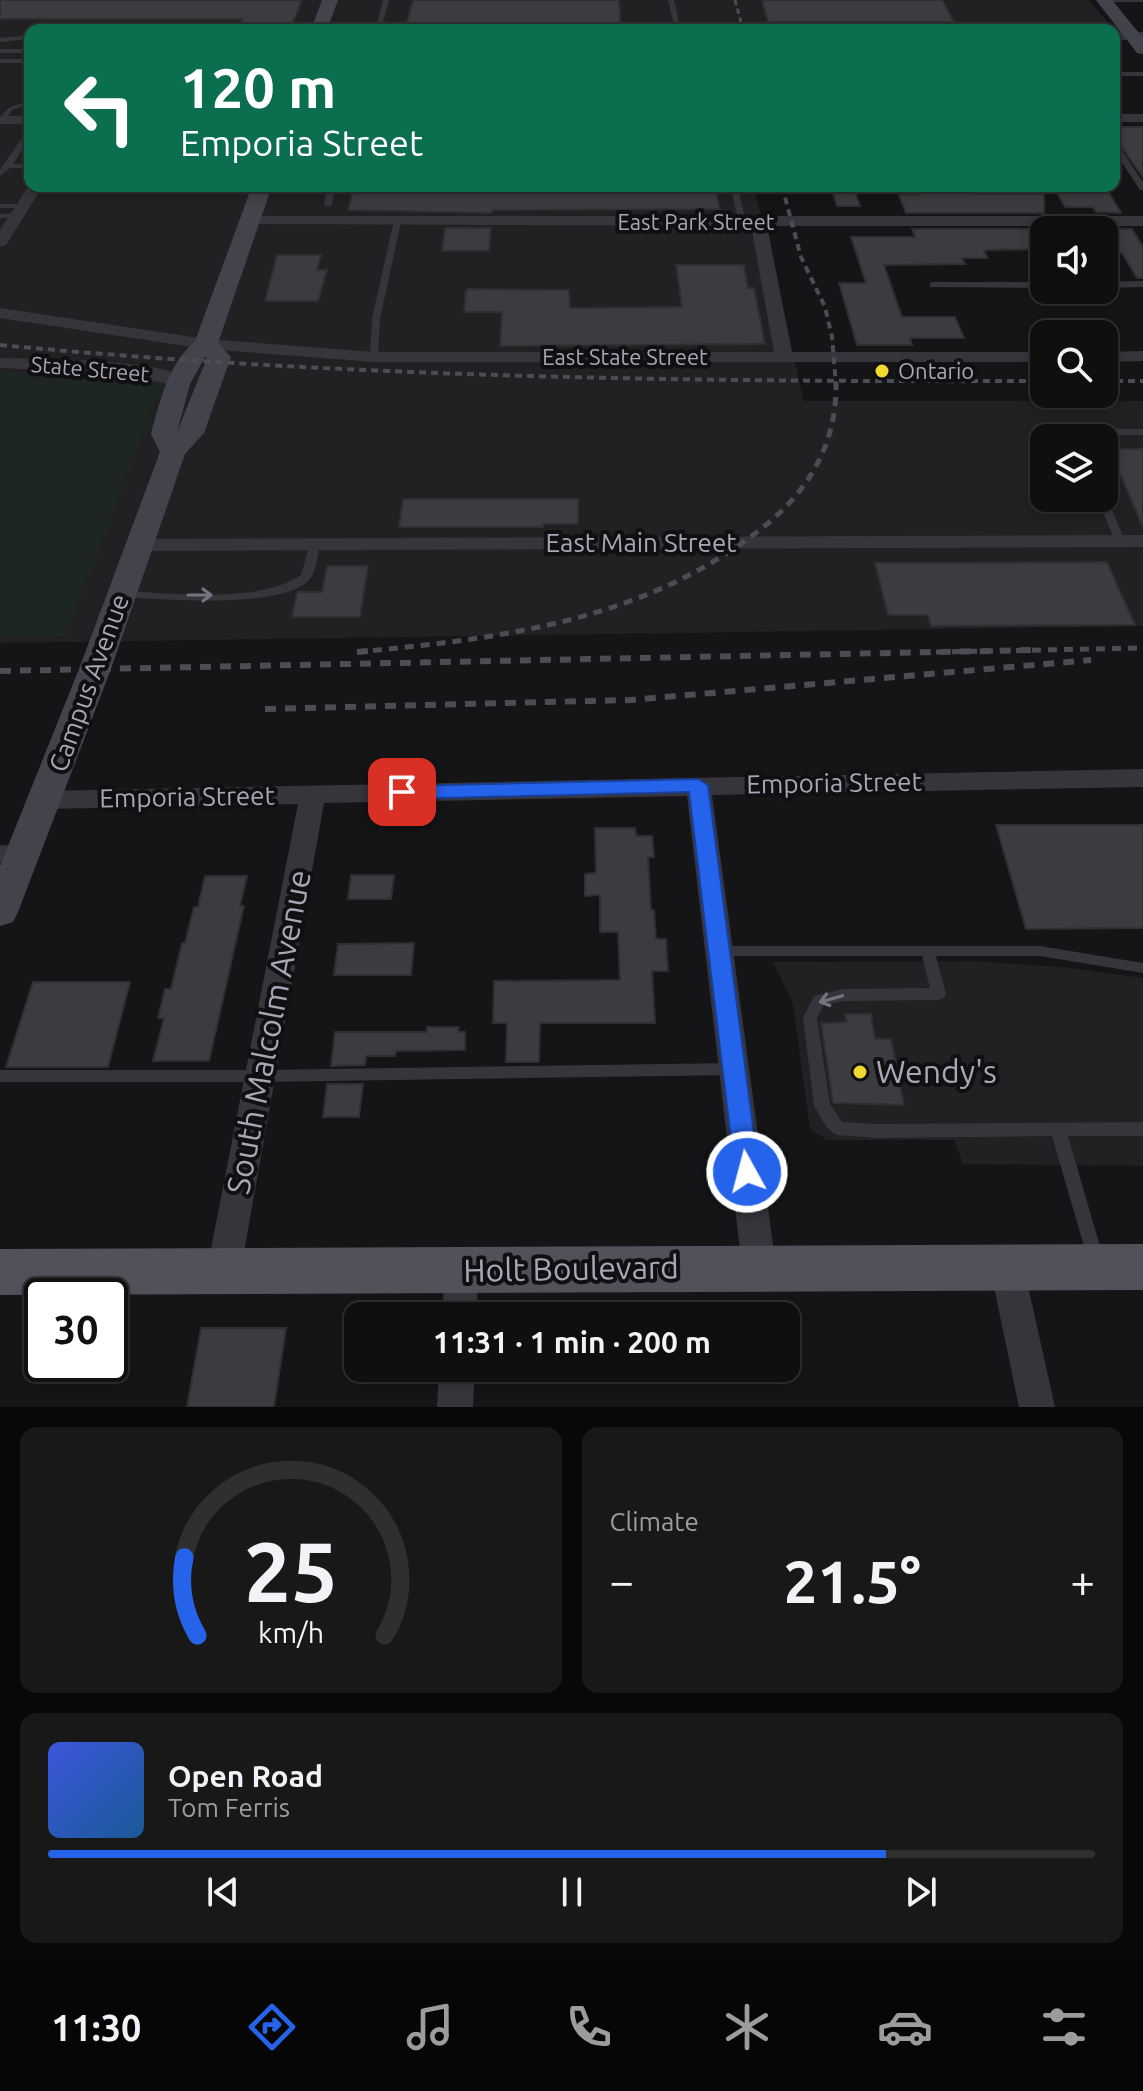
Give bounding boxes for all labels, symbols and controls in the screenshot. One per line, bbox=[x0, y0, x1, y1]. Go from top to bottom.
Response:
icon: left bbox=[48, 56, 152, 160]
text: 120 m bbox=[180, 56, 336, 119]
text: Emporia Street bbox=[180, 122, 423, 163]
street label: East Park Street bbox=[617, 209, 775, 234]
map controls bbox=[1030, 216, 1118, 512]
button: sound bbox=[1030, 216, 1118, 304]
button: search bbox=[1030, 320, 1118, 408]
street label: East State Street bbox=[542, 344, 708, 369]
street label: State Street bbox=[30, 351, 151, 386]
place label: Ontario bbox=[898, 358, 974, 383]
marker: Ontario bbox=[873, 362, 891, 380]
button: layers bbox=[1030, 424, 1118, 512]
street label: East Main Street bbox=[545, 528, 737, 557]
one-way arrow bbox=[186, 587, 213, 603]
street label: Campus Avenue bbox=[43, 590, 134, 775]
pin bbox=[368, 758, 436, 826]
street label: Emporia Street bbox=[746, 766, 922, 799]
icon: arrive bbox=[380, 770, 424, 814]
street label: Emporia Street bbox=[99, 780, 275, 813]
street label: South Malcolm Avenue bbox=[219, 867, 317, 1197]
one-way arrow bbox=[819, 992, 844, 1007]
place label: Wendy's bbox=[876, 1053, 997, 1089]
marker: Wendy's bbox=[851, 1063, 869, 1081]
position arrow bbox=[705, 1130, 789, 1214]
street label: Holt Boulevard bbox=[463, 1248, 679, 1288]
speed limit sign: 30 bbox=[24, 1278, 128, 1382]
text: 11:31 · 1 min · 200 m bbox=[433, 1325, 711, 1359]
text: Climate bbox=[610, 1507, 699, 1536]
text: 25 bbox=[244, 1524, 338, 1618]
text: 21.5° bbox=[784, 1547, 921, 1614]
text: − bbox=[610, 1556, 634, 1605]
text: + bbox=[1070, 1556, 1095, 1605]
text: km/h bbox=[258, 1616, 324, 1648]
text: Open Road bbox=[168, 1759, 323, 1793]
text: Tom Ferris bbox=[168, 1793, 290, 1822]
icon: previous bbox=[201, 1870, 245, 1914]
icon: pause bbox=[550, 1870, 594, 1914]
icon: next bbox=[899, 1870, 943, 1914]
icon: directions bbox=[244, 1999, 300, 2055]
icon: music bbox=[402, 1999, 458, 2055]
icon: phone bbox=[561, 1999, 617, 2055]
icon: climate bbox=[719, 1999, 775, 2055]
icon: car bbox=[877, 1999, 933, 2055]
icon: filters bbox=[1036, 1999, 1092, 2055]
text: 11:30 bbox=[51, 2007, 141, 2048]

